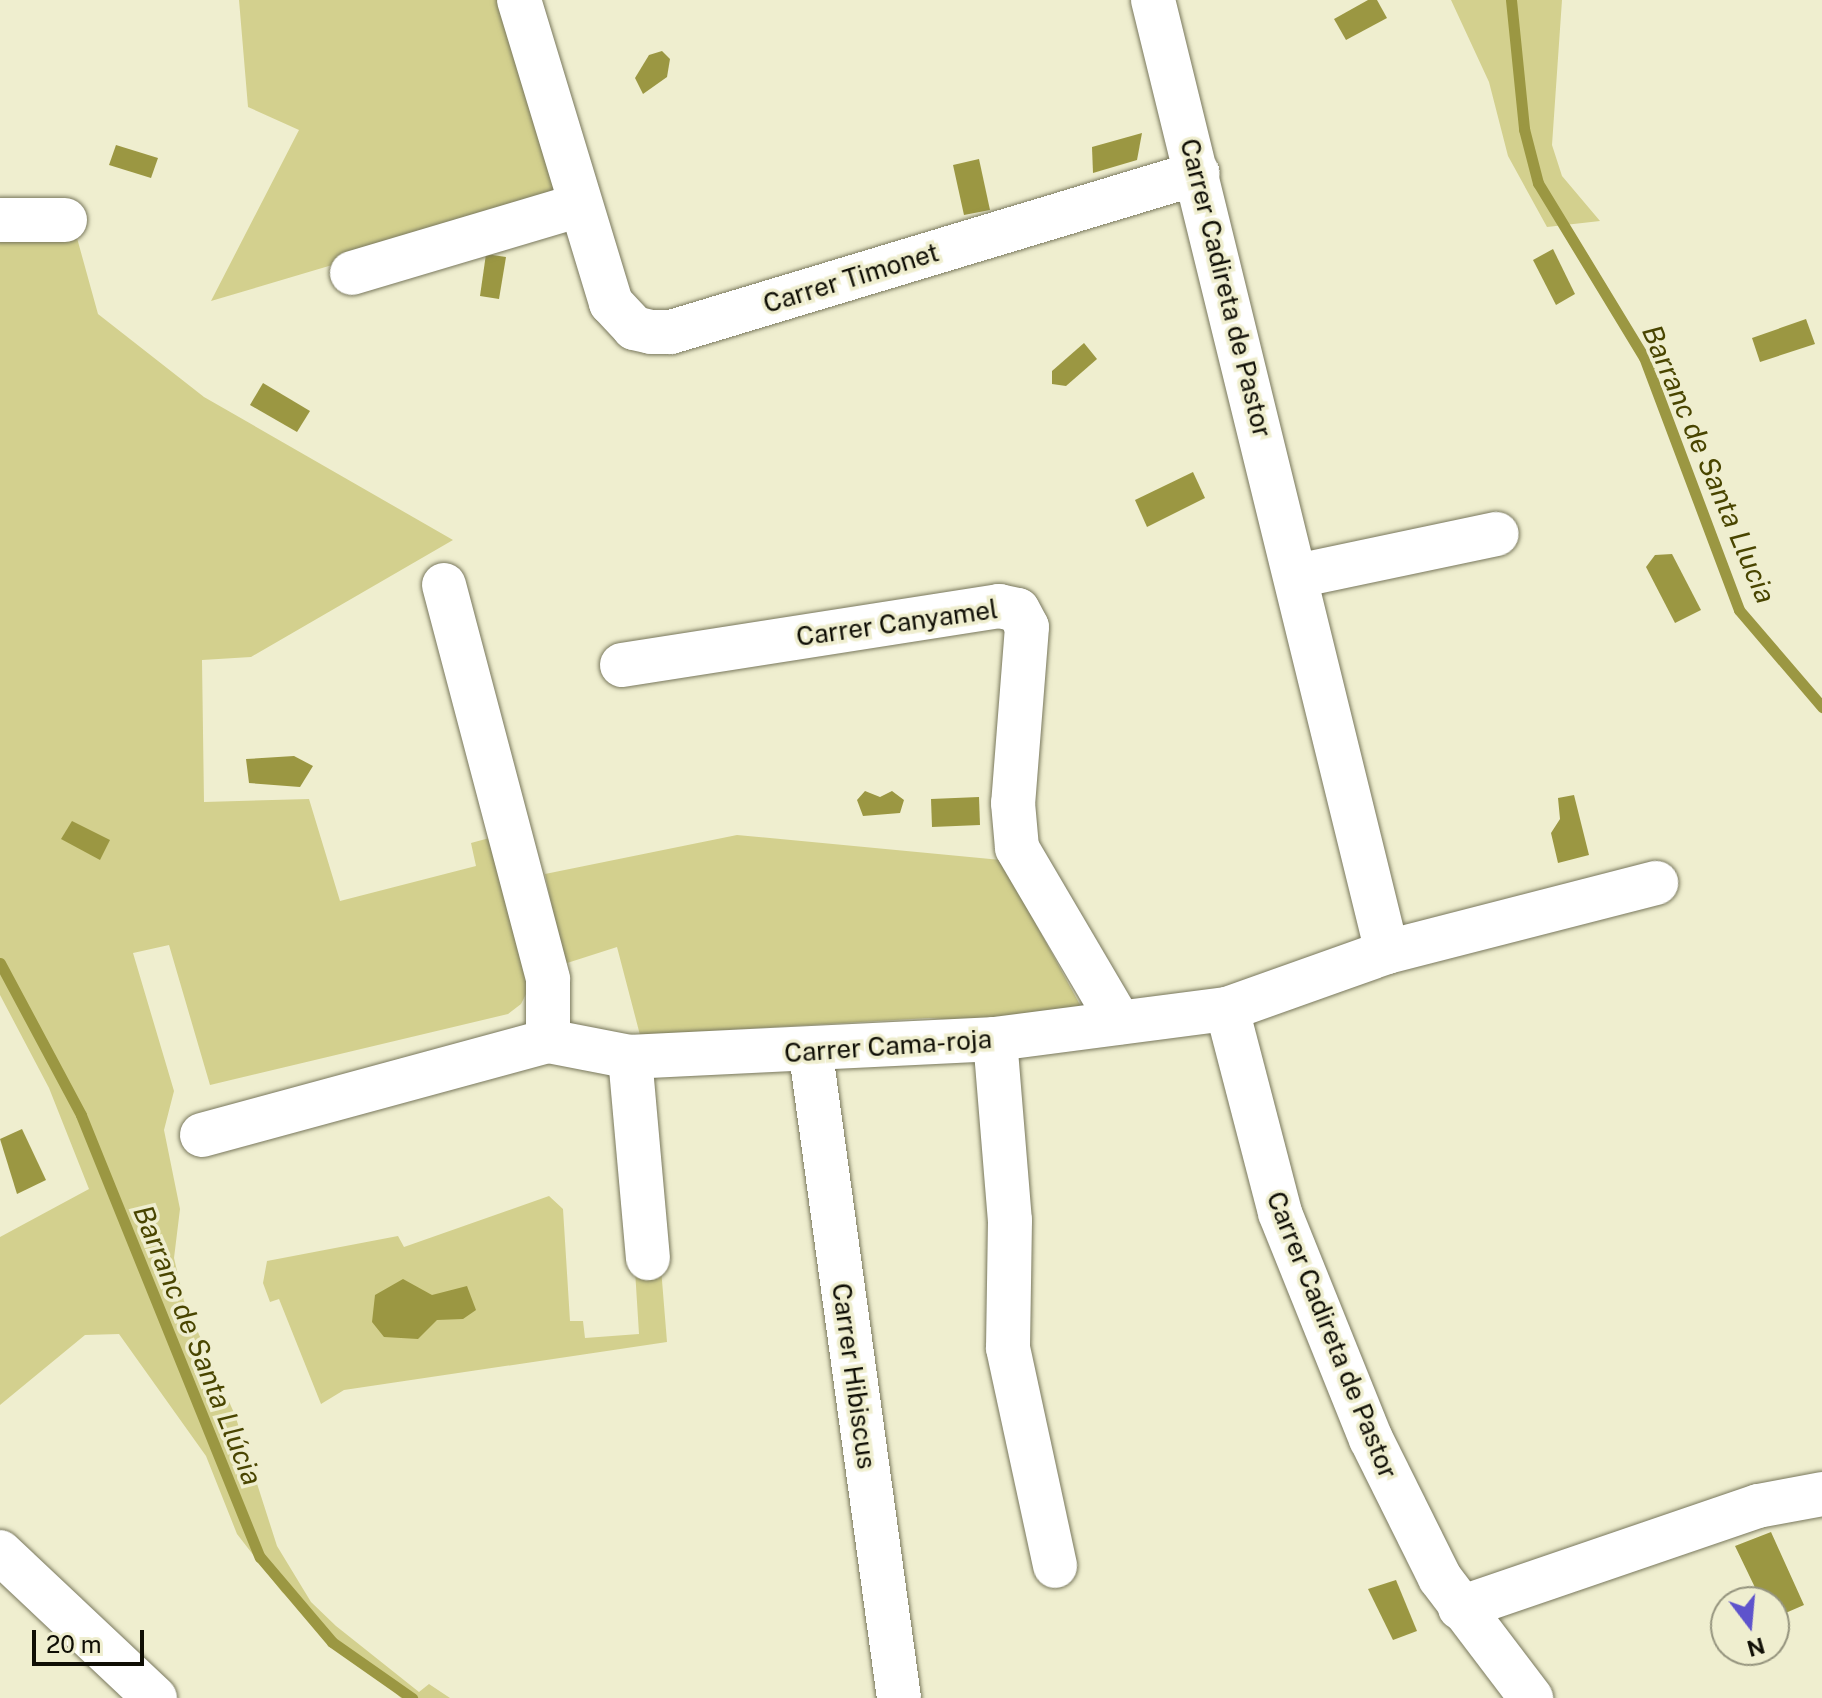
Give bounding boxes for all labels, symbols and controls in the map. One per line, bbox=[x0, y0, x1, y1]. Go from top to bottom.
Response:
street label: Carrer Cadireta de Pastor bbox=[1174, 135, 1278, 441]
street label: Carrer Timonet bbox=[759, 236, 943, 320]
water label: Barranc de Santa Llucia bbox=[1635, 320, 1783, 608]
street label: Carrer Canyamel bbox=[794, 593, 1000, 653]
street label: Carrer Cama-roja bbox=[783, 1023, 993, 1069]
street label: Carrer Cadireta de Pastor bbox=[1260, 1187, 1404, 1483]
water label: Barranc de Santa Llúcia bbox=[126, 1200, 270, 1490]
street label: Carrer Hibiscus bbox=[826, 1281, 882, 1471]
north arrow bbox=[1710, 1586, 1790, 1666]
scale bar bbox=[36, 1614, 148, 1664]
text: 20 m bbox=[46, 1630, 102, 1658]
text: N bbox=[1744, 1632, 1768, 1662]

